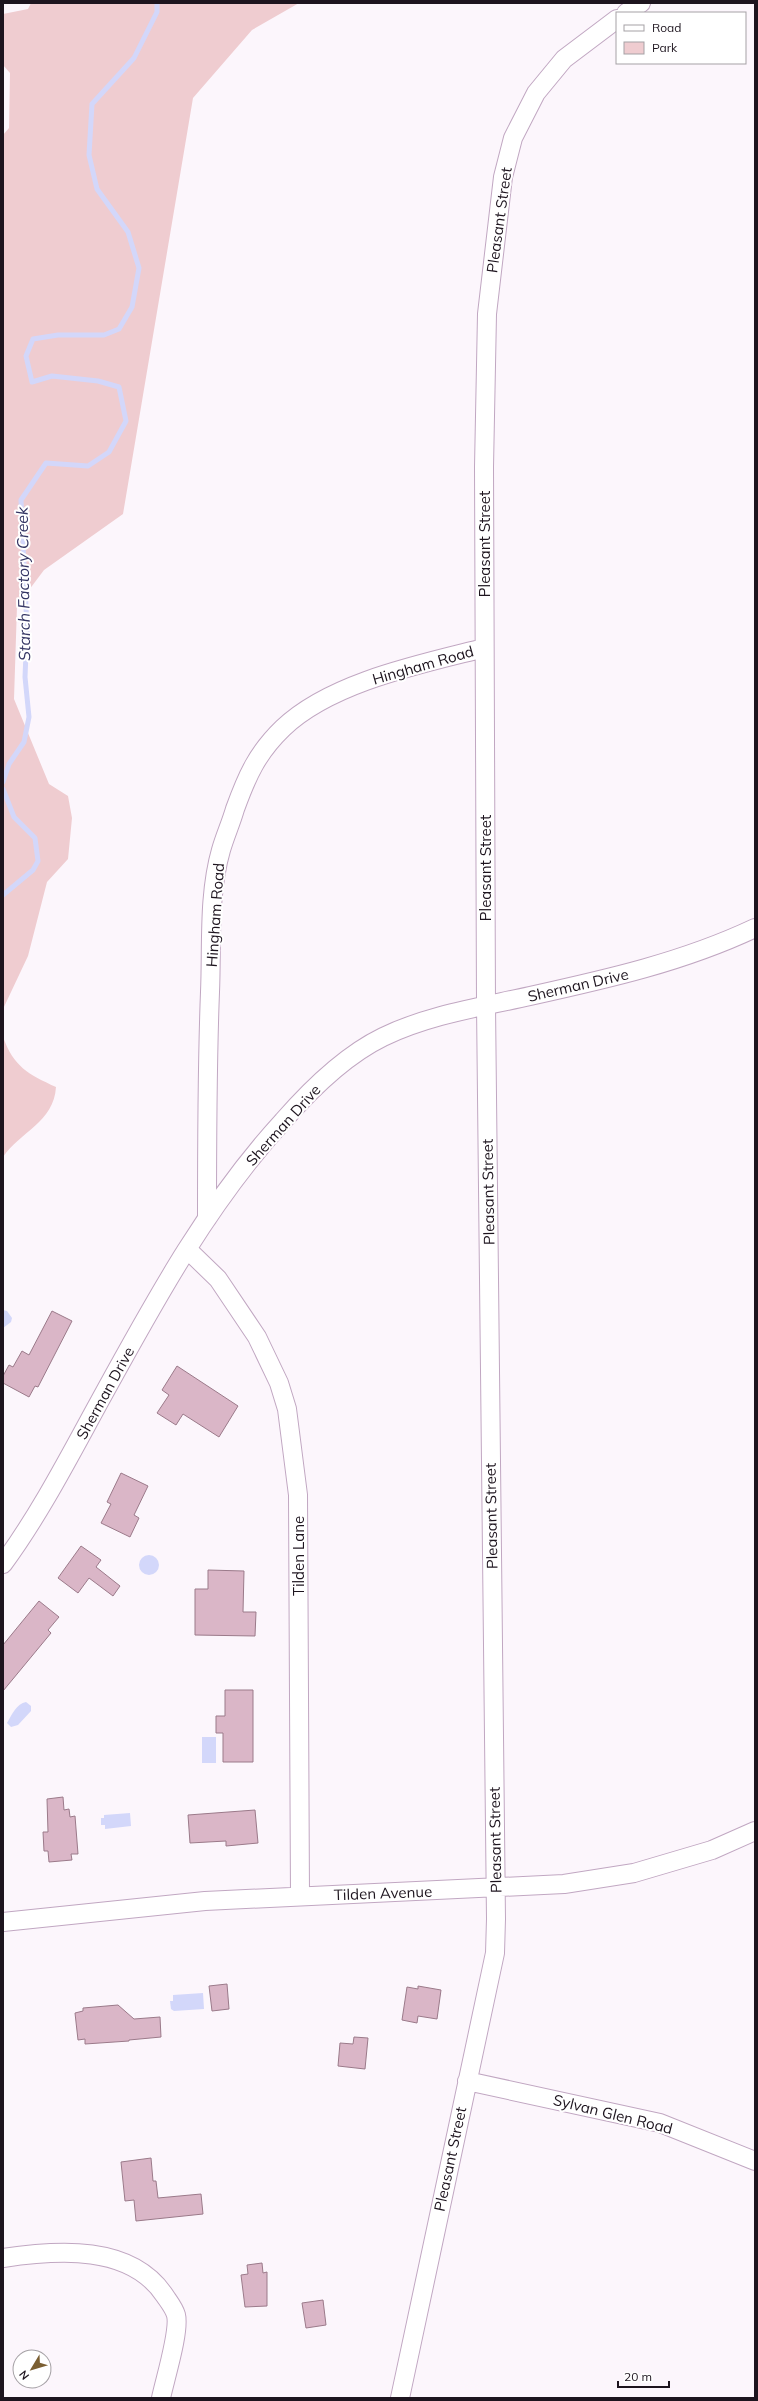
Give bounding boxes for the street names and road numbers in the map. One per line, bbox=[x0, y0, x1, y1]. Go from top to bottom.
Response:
street label: Pleasant Street bbox=[482, 166, 516, 274]
street label: Pleasant Street bbox=[475, 491, 494, 597]
street label: Hingham Road bbox=[370, 641, 476, 689]
street label: Pleasant Street bbox=[476, 815, 495, 921]
street label: Hingham Road bbox=[202, 862, 228, 968]
street label: Sherman Drive bbox=[526, 964, 630, 1006]
street label: Sherman Drive bbox=[242, 1080, 324, 1170]
street label: Pleasant Street bbox=[478, 1139, 498, 1245]
street label: Sherman Drive bbox=[72, 1343, 138, 1443]
street label: Pleasant Street bbox=[481, 1463, 501, 1569]
street label: Tilden Lane bbox=[289, 1516, 308, 1596]
street label: Pleasant Street bbox=[485, 1787, 505, 1893]
street label: Tilden Avenue bbox=[334, 1882, 432, 1904]
street label: Sylvan Glen Road bbox=[551, 2090, 675, 2138]
street label: Pleasant Street bbox=[430, 2105, 470, 2213]

